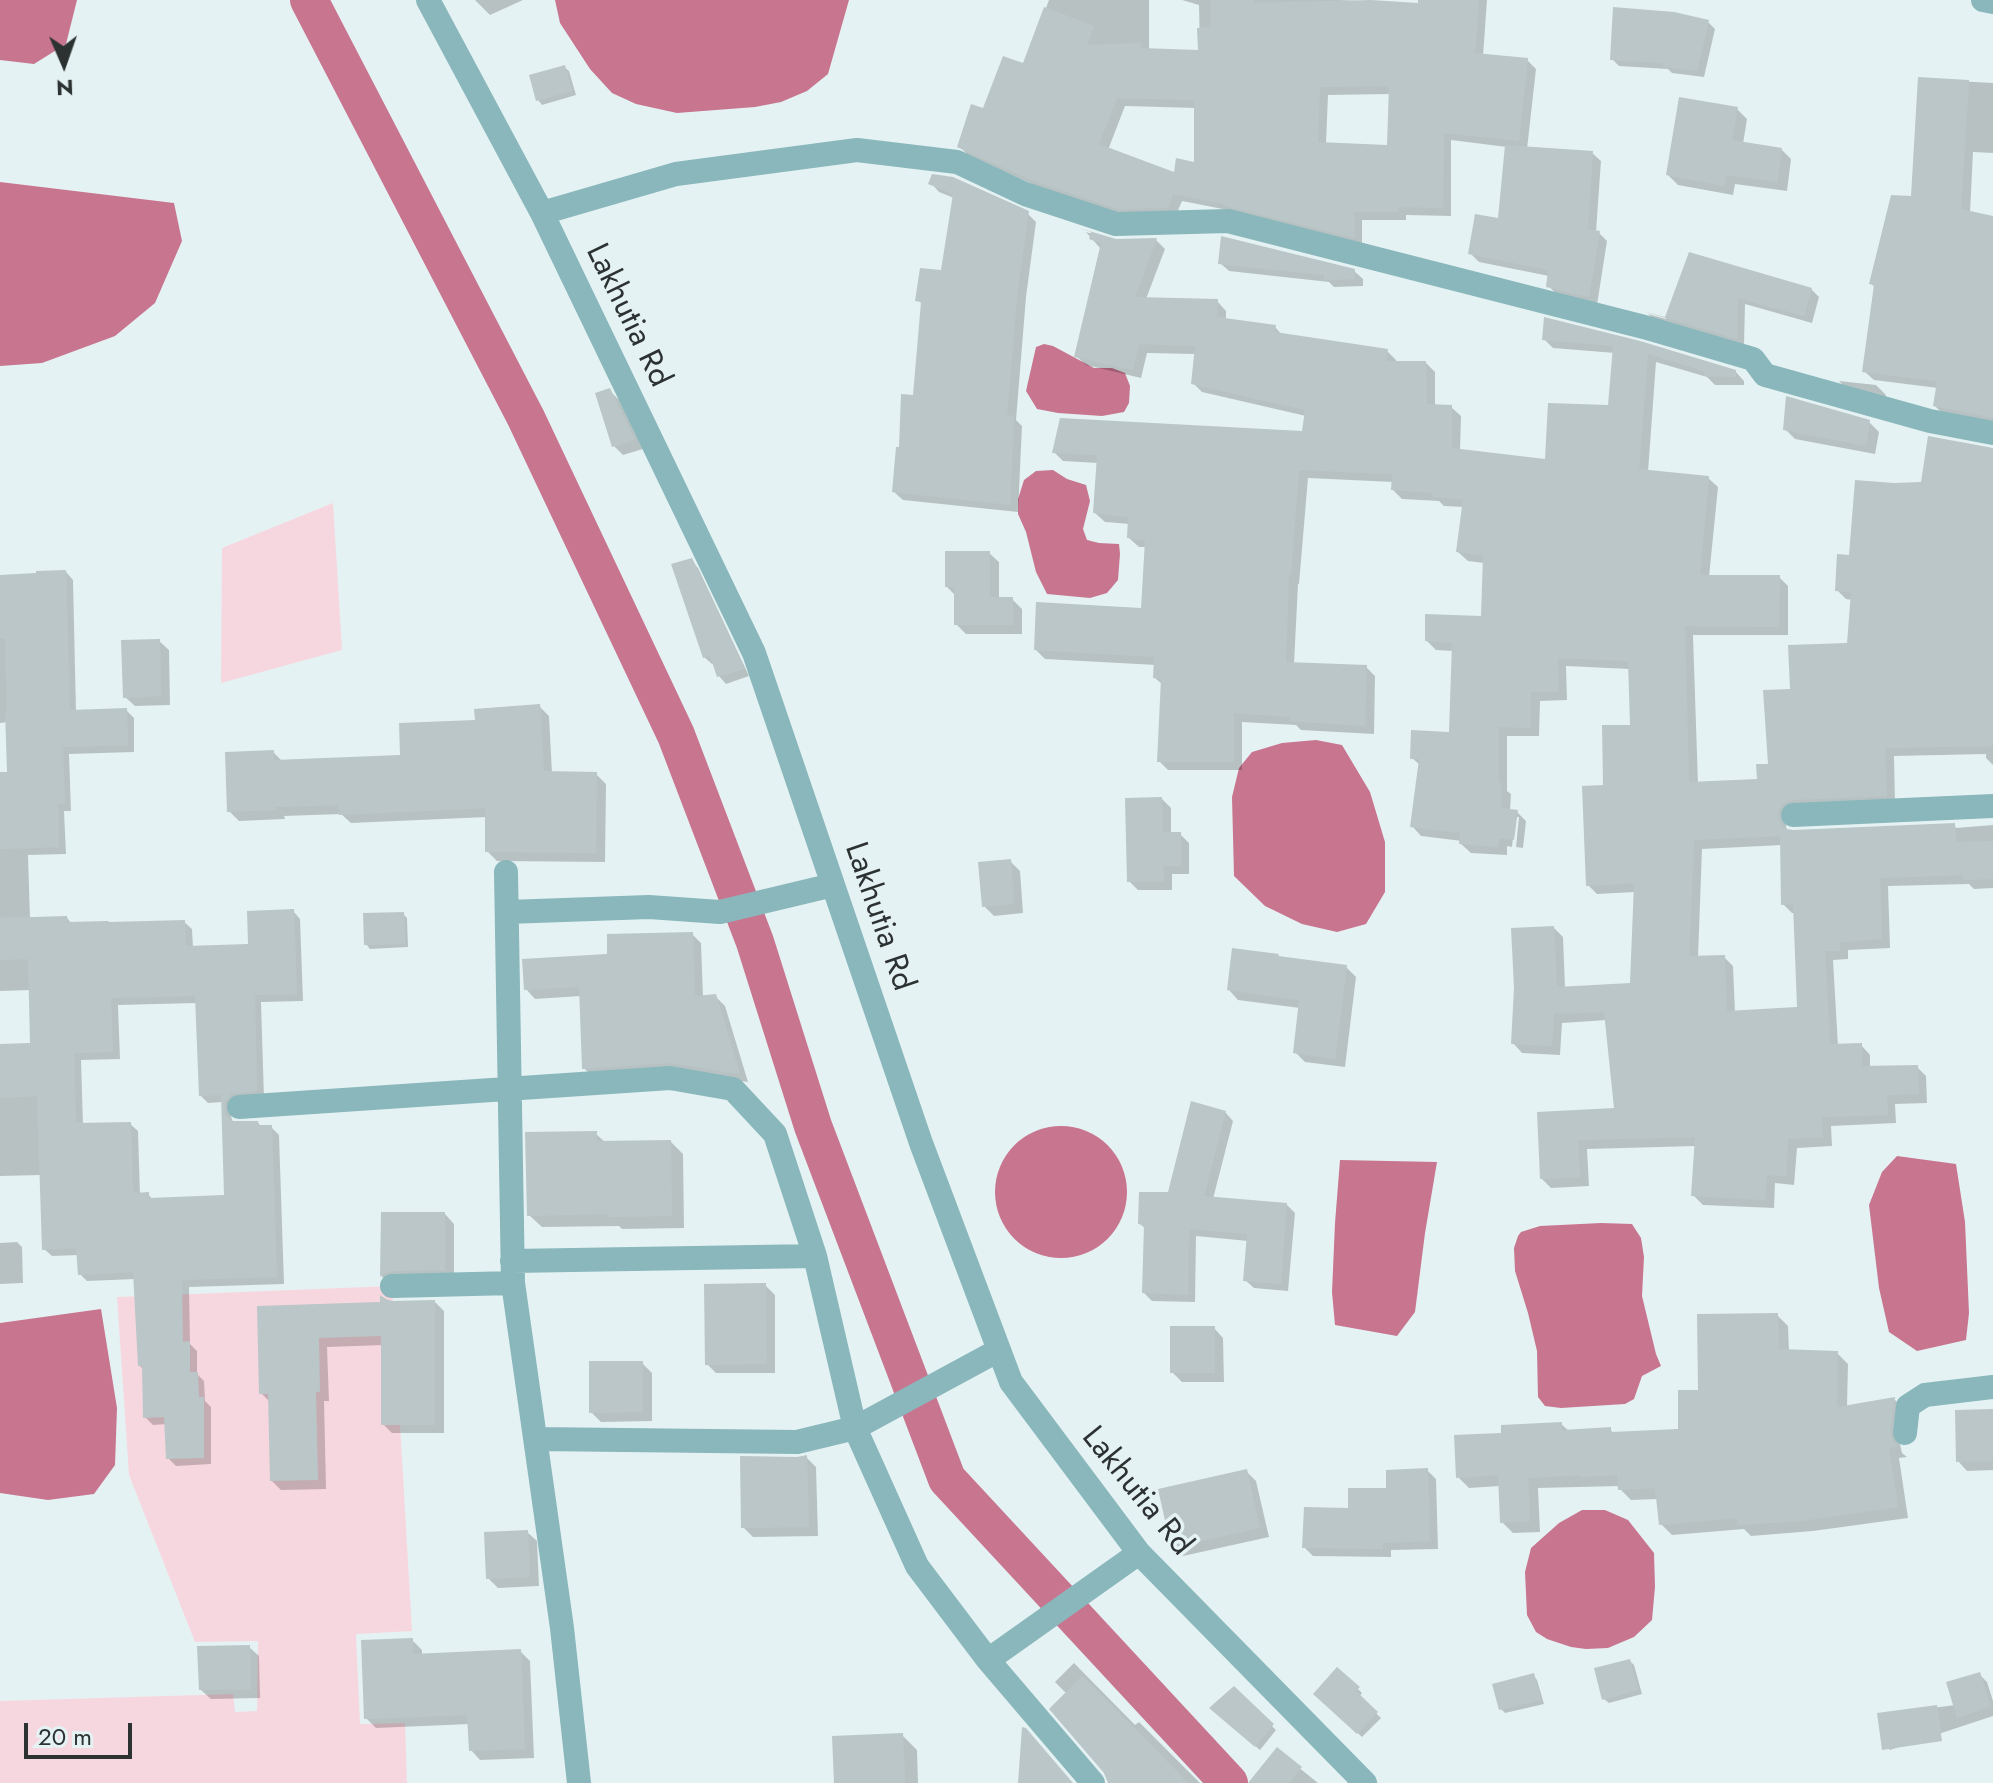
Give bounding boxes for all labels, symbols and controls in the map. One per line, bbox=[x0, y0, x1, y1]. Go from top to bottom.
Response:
north arrow bbox=[24, 24, 104, 104]
text: N bbox=[56, 72, 74, 104]
street label: Lakhutia Rd bbox=[576, 238, 678, 394]
street label: Lakhutia Rd bbox=[835, 838, 921, 996]
street label: Lakhutia Rd bbox=[1072, 1420, 1200, 1564]
scale bar bbox=[28, 1707, 136, 1757]
text: 20 m bbox=[38, 1719, 92, 1754]

